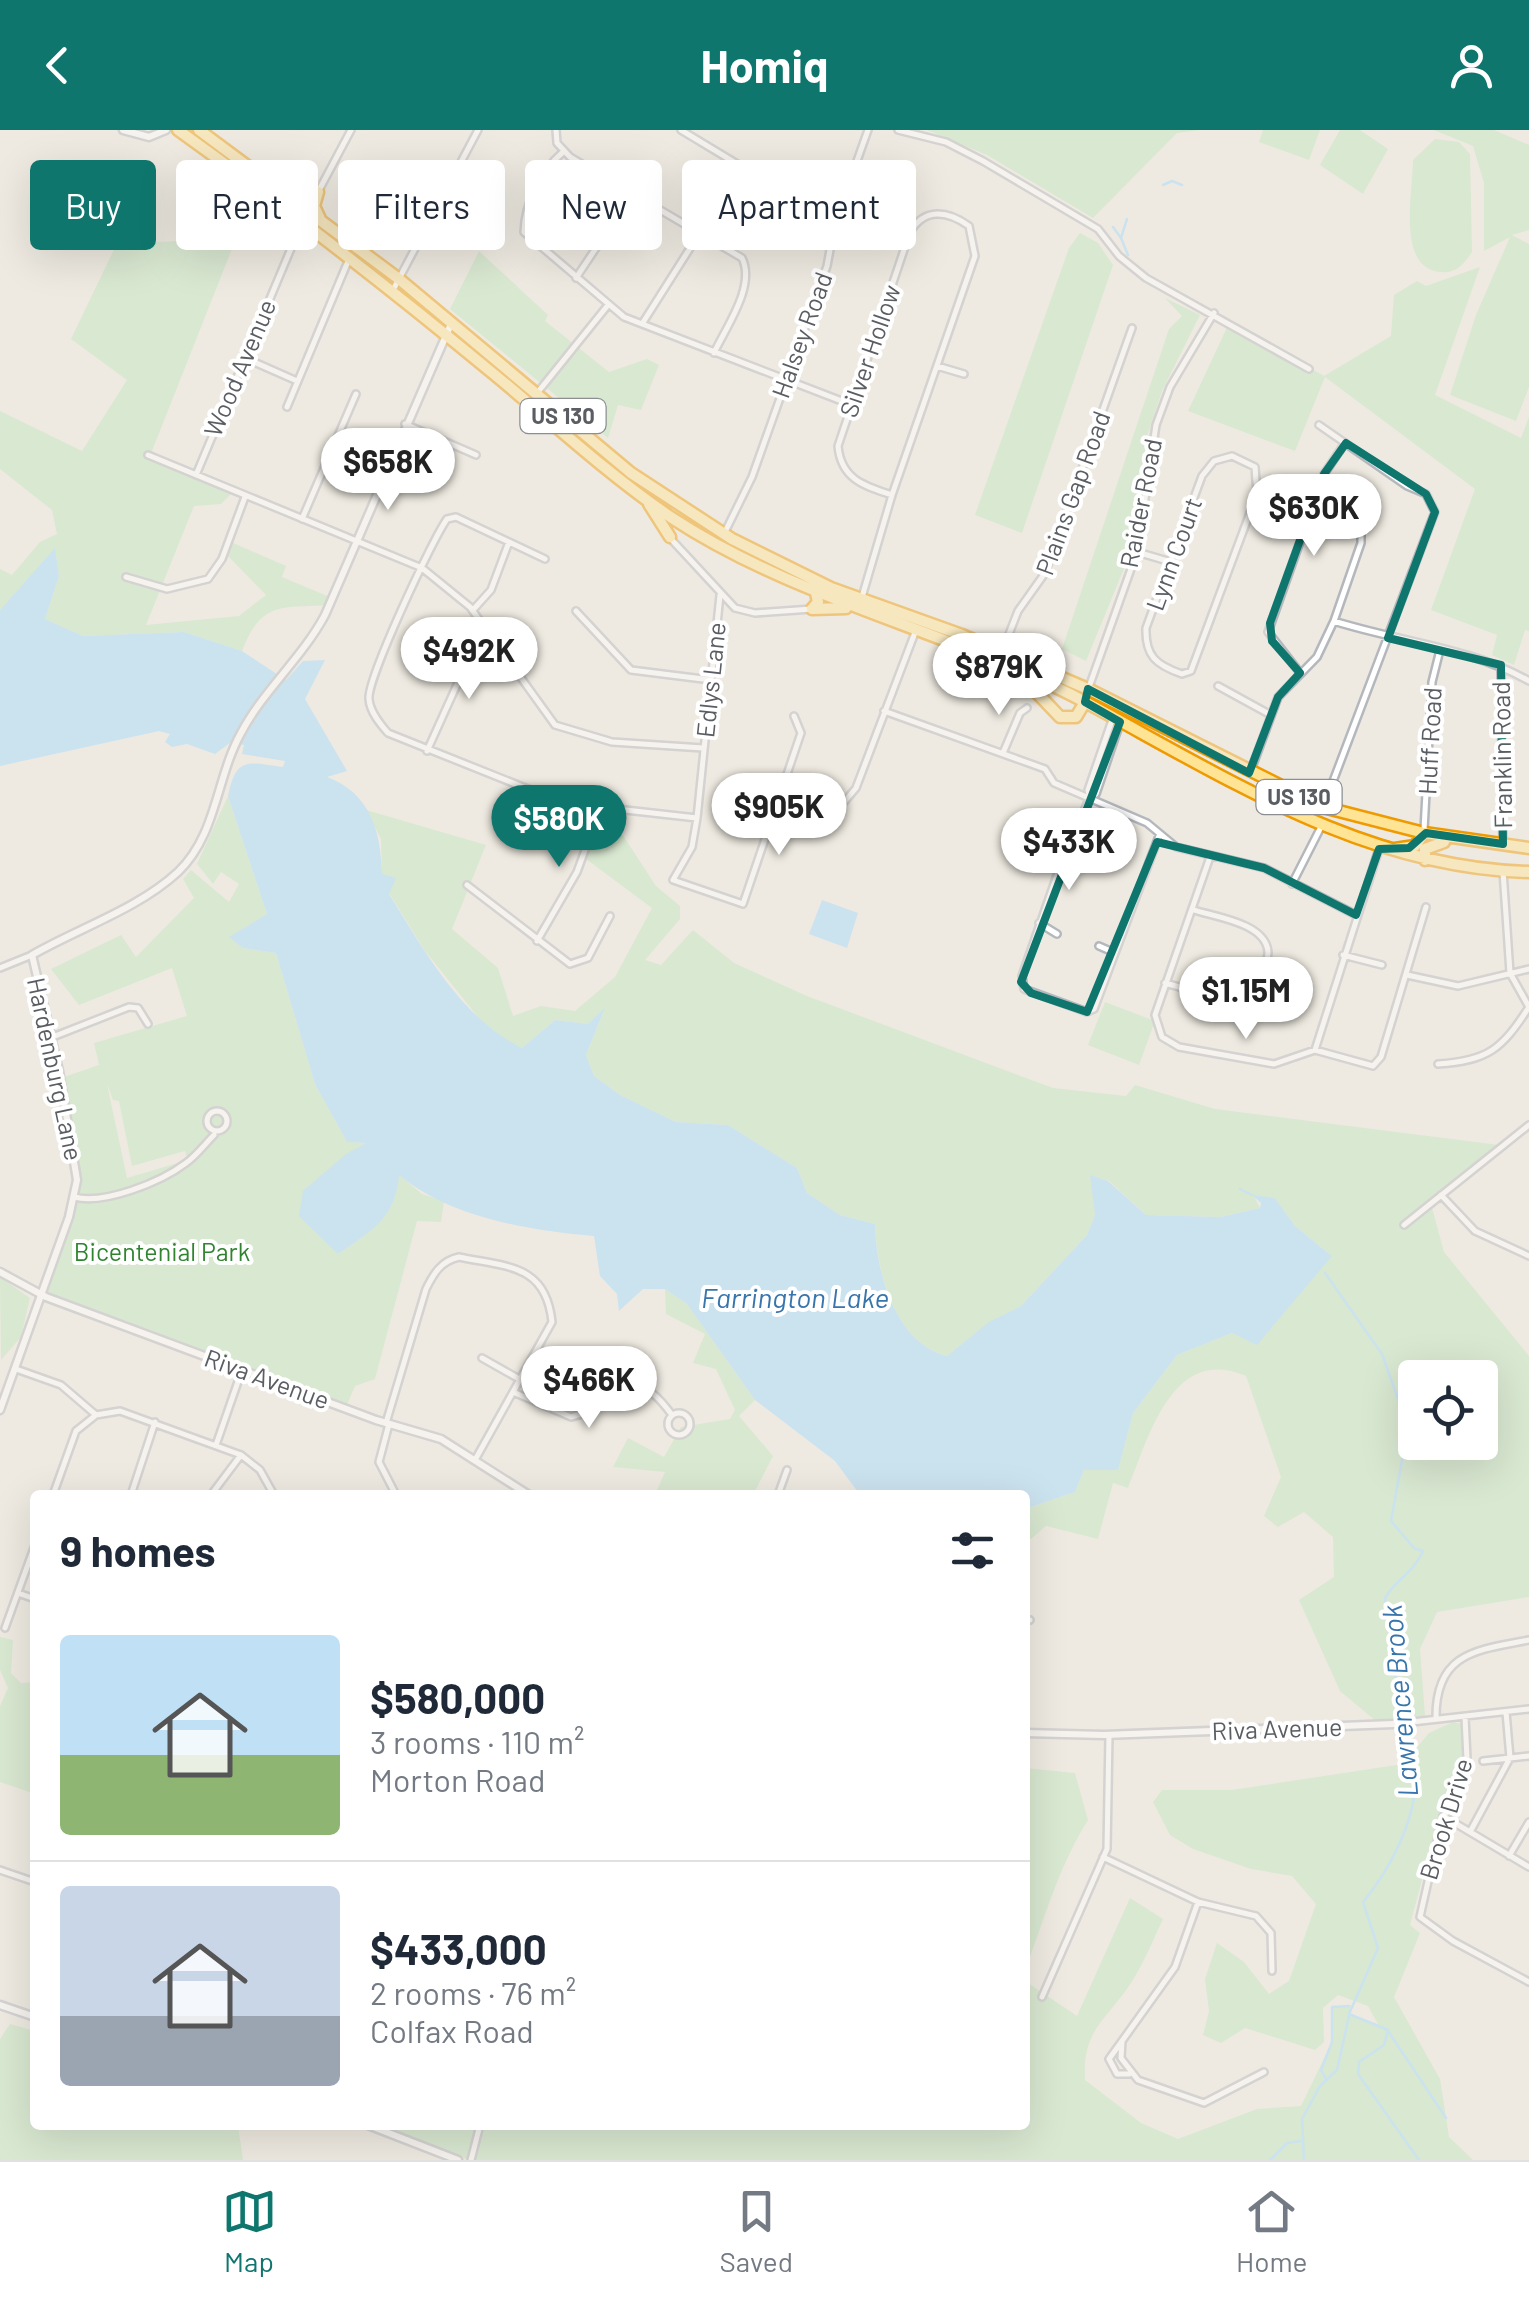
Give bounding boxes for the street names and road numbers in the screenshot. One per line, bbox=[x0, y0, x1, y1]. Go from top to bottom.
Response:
street label: Halsey Road bbox=[764, 268, 838, 402]
street label: Silver Hollow bbox=[832, 280, 906, 421]
street label: Wood Avenue bbox=[197, 295, 281, 441]
road number: US 130 bbox=[520, 399, 606, 433]
street label: Plains Gap Road bbox=[1029, 407, 1116, 579]
street label: Raider Road bbox=[1113, 436, 1167, 570]
street label: Lynn Court bbox=[1139, 493, 1207, 614]
street label: Edlys Lane bbox=[689, 621, 731, 739]
street label: Franklin Road bbox=[1485, 681, 1517, 829]
street label: Huff Road bbox=[1411, 686, 1447, 796]
road number: US 130 bbox=[1256, 780, 1342, 814]
street label: Hardenburg Lane bbox=[22, 975, 90, 1163]
street label: Riva Avenue bbox=[201, 1342, 334, 1414]
street label: Riva Avenue bbox=[1211, 1711, 1343, 1745]
street label: Brook Drive bbox=[1412, 1754, 1478, 1883]

